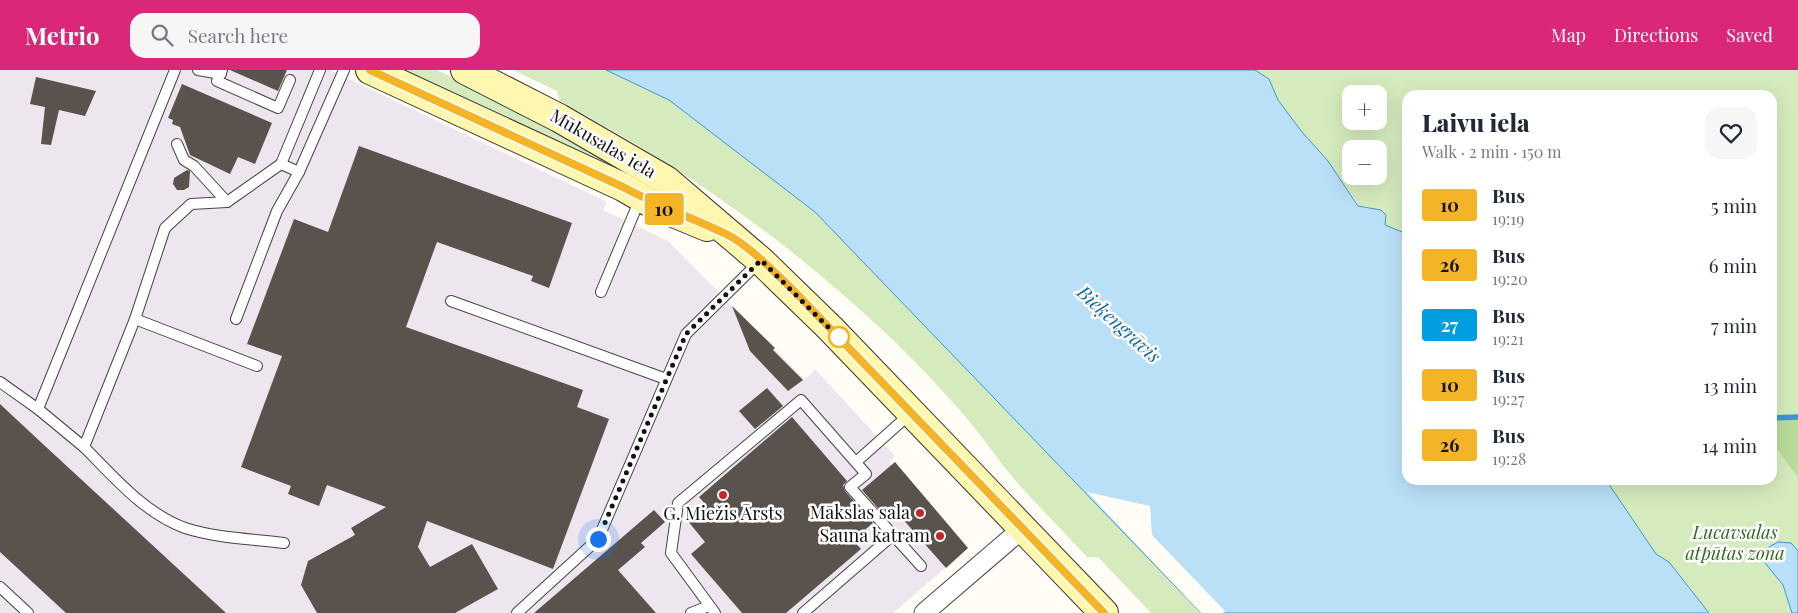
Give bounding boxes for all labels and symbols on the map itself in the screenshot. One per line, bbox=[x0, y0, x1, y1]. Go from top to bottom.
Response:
street label: Mūkusalas iela bbox=[546, 103, 661, 183]
line badge: 10 bbox=[642, 193, 686, 225]
water label: Bieķengrāvis bbox=[1072, 278, 1167, 368]
unlabelled marker bbox=[828, 326, 850, 348]
marker: G. Miežis Ārsts bbox=[717, 489, 729, 501]
place label: Mākslas sala bbox=[810, 500, 910, 524]
place label: G. Miežis Ārsts bbox=[663, 501, 783, 525]
marker: Mākslas sala bbox=[914, 507, 926, 519]
park label: Lucavsalas atpūtas zona bbox=[1685, 520, 1785, 565]
place label: Sauna katram bbox=[819, 523, 930, 547]
your location bbox=[586, 527, 611, 552]
marker: Sauna katram bbox=[934, 530, 946, 542]

